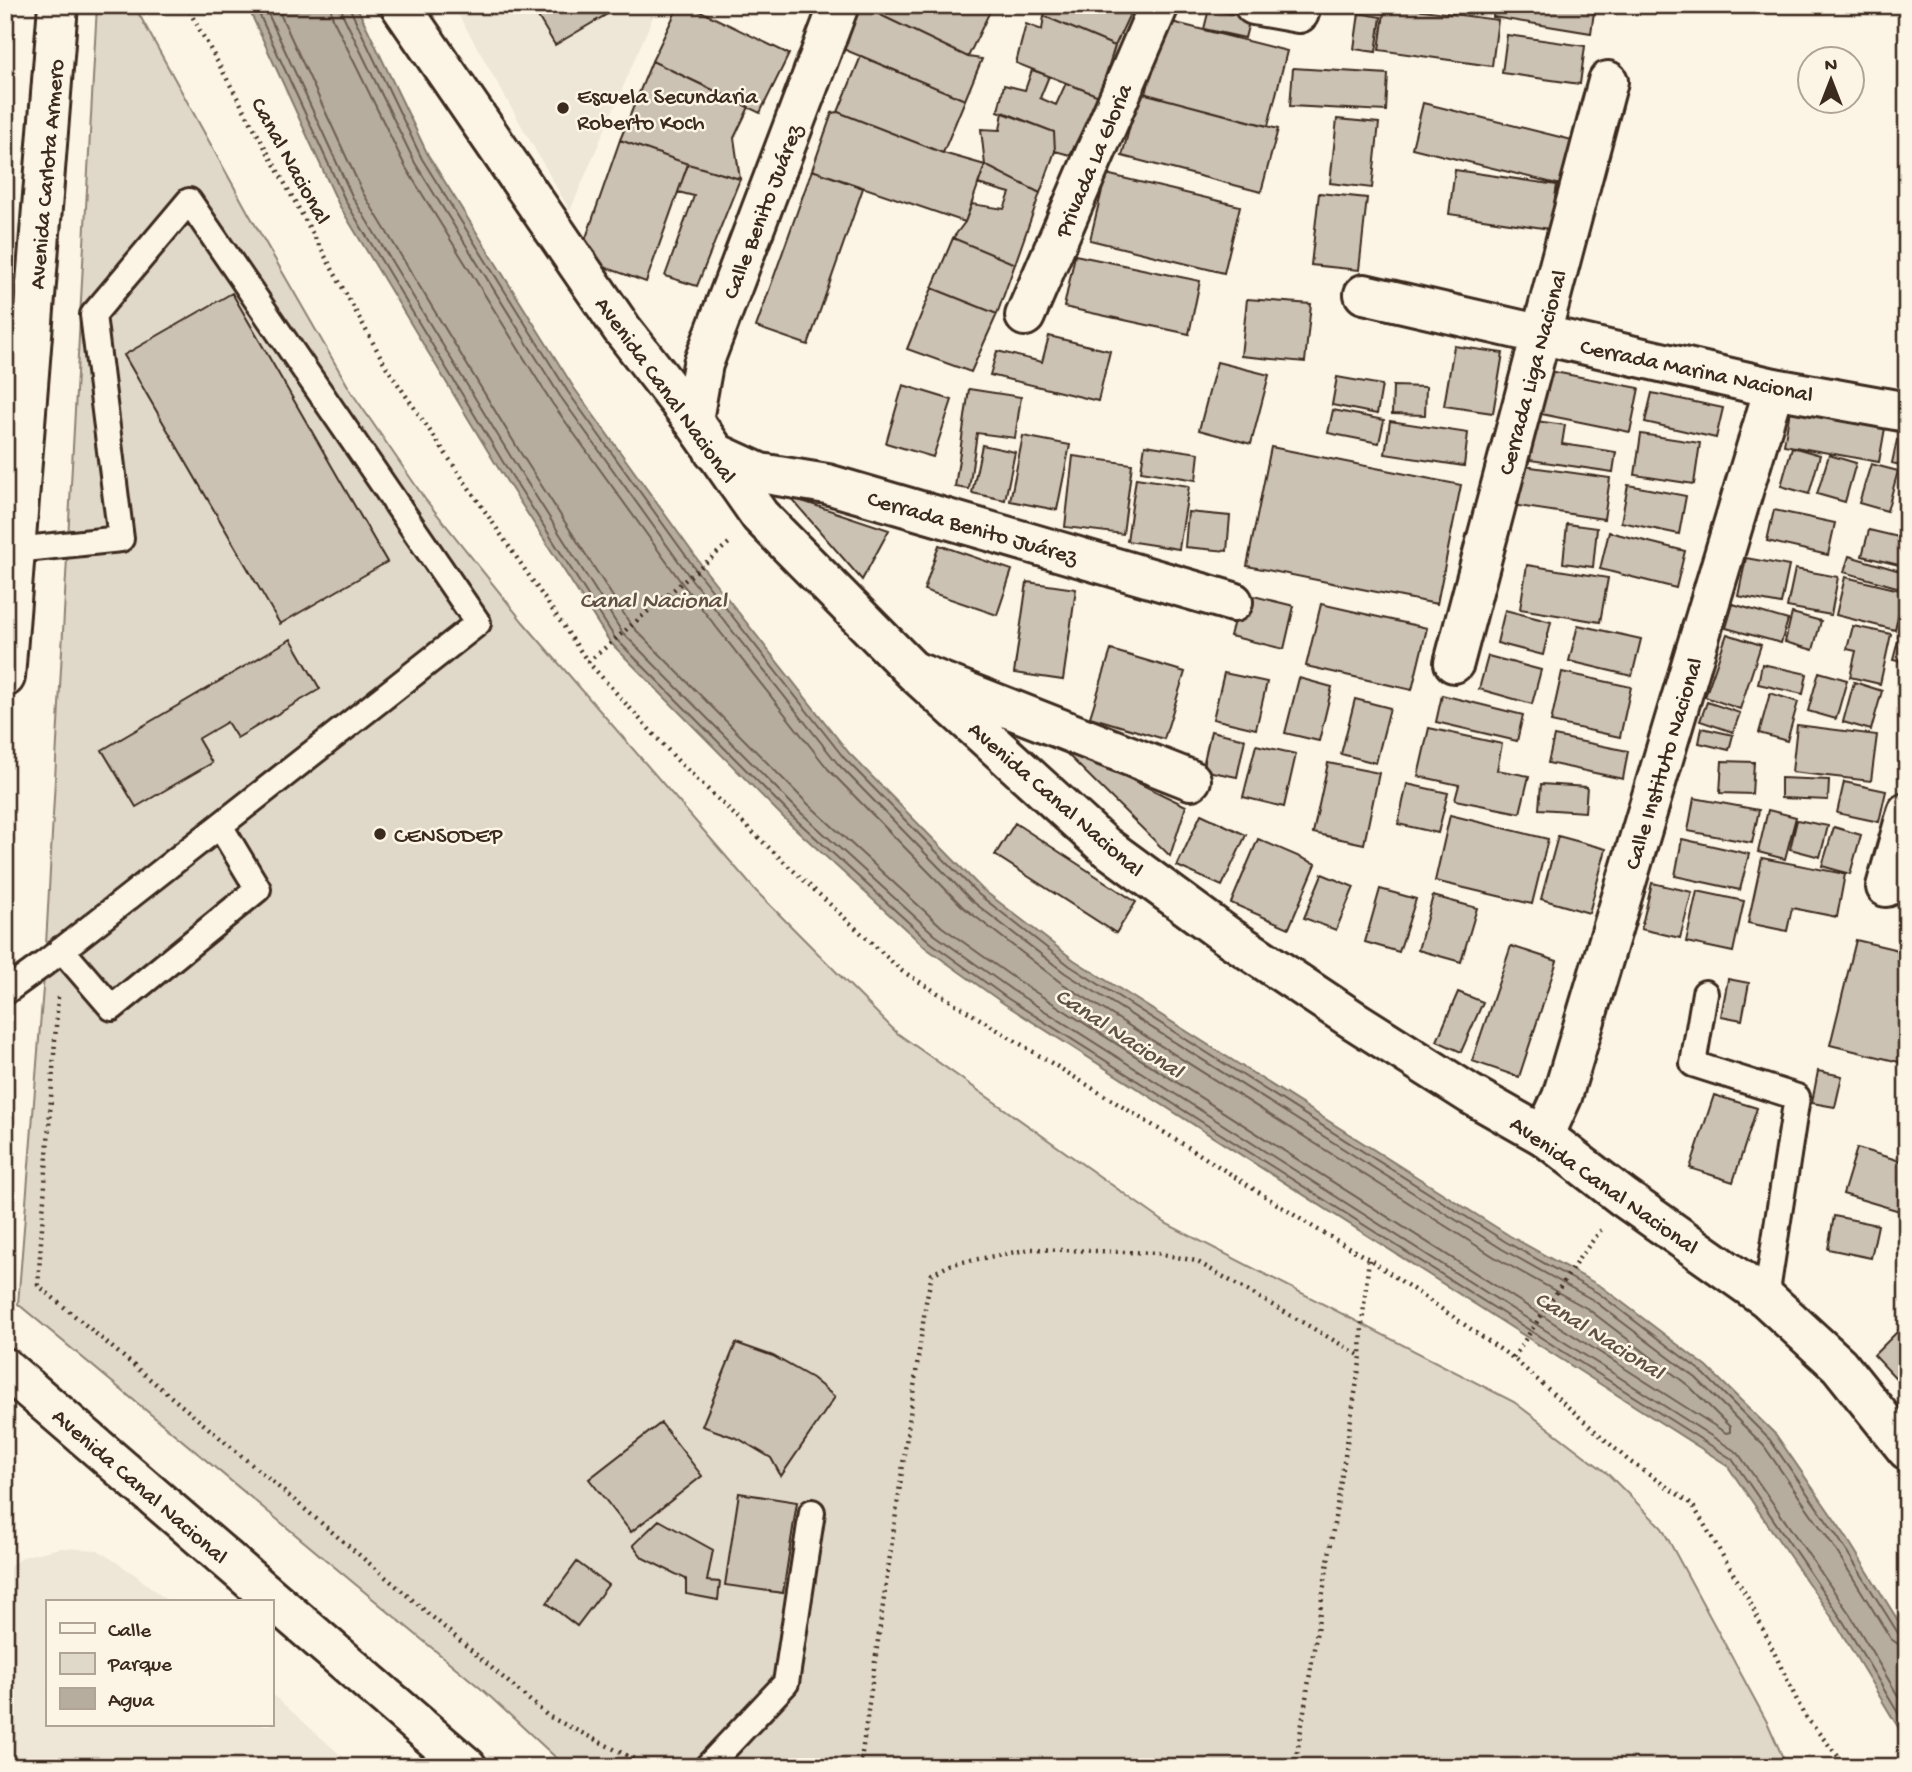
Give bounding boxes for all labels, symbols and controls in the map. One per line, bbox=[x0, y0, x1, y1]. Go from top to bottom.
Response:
north arrow bbox=[1797, 46, 1867, 116]
text: N bbox=[1825, 55, 1837, 78]
street label: Avenida Carlota Armero bbox=[25, 58, 72, 291]
street label: Privada La Gloria bbox=[1050, 79, 1140, 243]
place label: Escuela Secundaria Roberto Koch bbox=[577, 85, 759, 138]
street label: Canal Nacional bbox=[243, 94, 335, 230]
marker: Escuela Secundaria Roberto Koch bbox=[555, 100, 571, 116]
street label: Calle Benito Juárez bbox=[719, 120, 810, 303]
street label: Cerrada Liga Nacional bbox=[1494, 267, 1575, 478]
street label: Avenida Canal Nacional bbox=[587, 293, 741, 490]
street label: Cerrada Marina Nacional bbox=[1577, 335, 1815, 410]
street label: Cerrada Benito Juárez bbox=[864, 486, 1081, 573]
water label: Canal Nacional bbox=[580, 588, 728, 617]
street label: Calle Instituto Nacional bbox=[1620, 655, 1710, 873]
street label: Avenida Canal Nacional bbox=[961, 717, 1148, 884]
place label: CENSODEP bbox=[394, 824, 503, 851]
marker: CENSODEP bbox=[372, 826, 388, 842]
water label: Canal Nacional bbox=[1049, 983, 1189, 1088]
street label: Avenida Canal Nacional bbox=[1504, 1112, 1702, 1262]
water label: Canal Nacional bbox=[1528, 1286, 1670, 1389]
street label: Avenida Canal Nacional bbox=[45, 1404, 232, 1571]
legend bbox=[46, 1600, 273, 1726]
text: Calle bbox=[108, 1620, 152, 1645]
text: Parque bbox=[107, 1654, 173, 1679]
text: Agua bbox=[108, 1690, 155, 1715]

